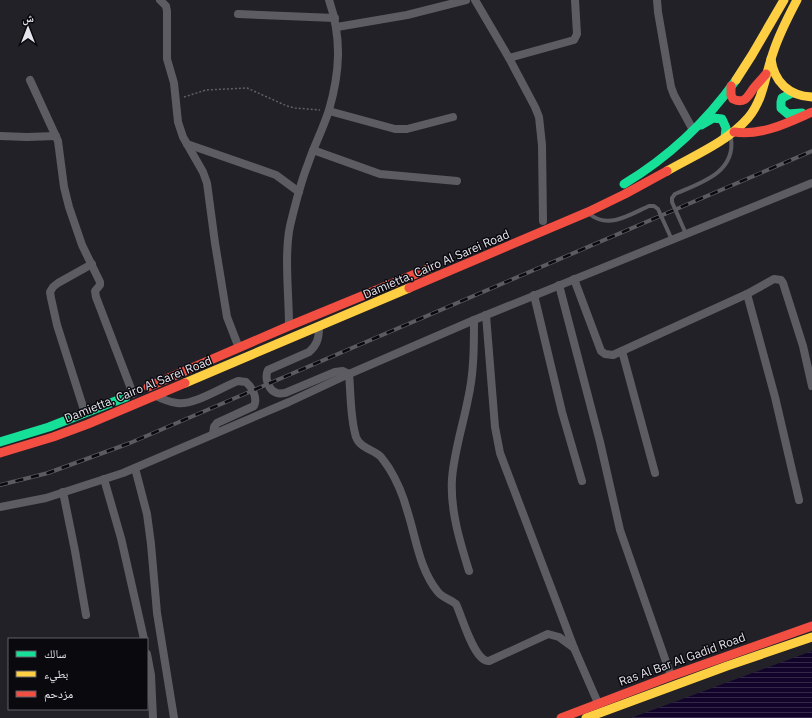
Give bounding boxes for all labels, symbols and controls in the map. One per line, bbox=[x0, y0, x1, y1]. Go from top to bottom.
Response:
north arrow bbox=[8, 8, 48, 48]
text: ش bbox=[22, 11, 34, 26]
street label: Damietta, Cairo Al Sarei Road bbox=[360, 226, 512, 302]
street label: Damietta, Cairo Al Sarei Road bbox=[62, 352, 214, 426]
street label: Ras Al Bar Al Gadid Road bbox=[617, 629, 747, 689]
legend bbox=[8, 638, 148, 710]
text: سالك bbox=[44, 646, 66, 661]
text: بطيء bbox=[44, 666, 68, 684]
text: مزدحم bbox=[44, 686, 73, 702]

